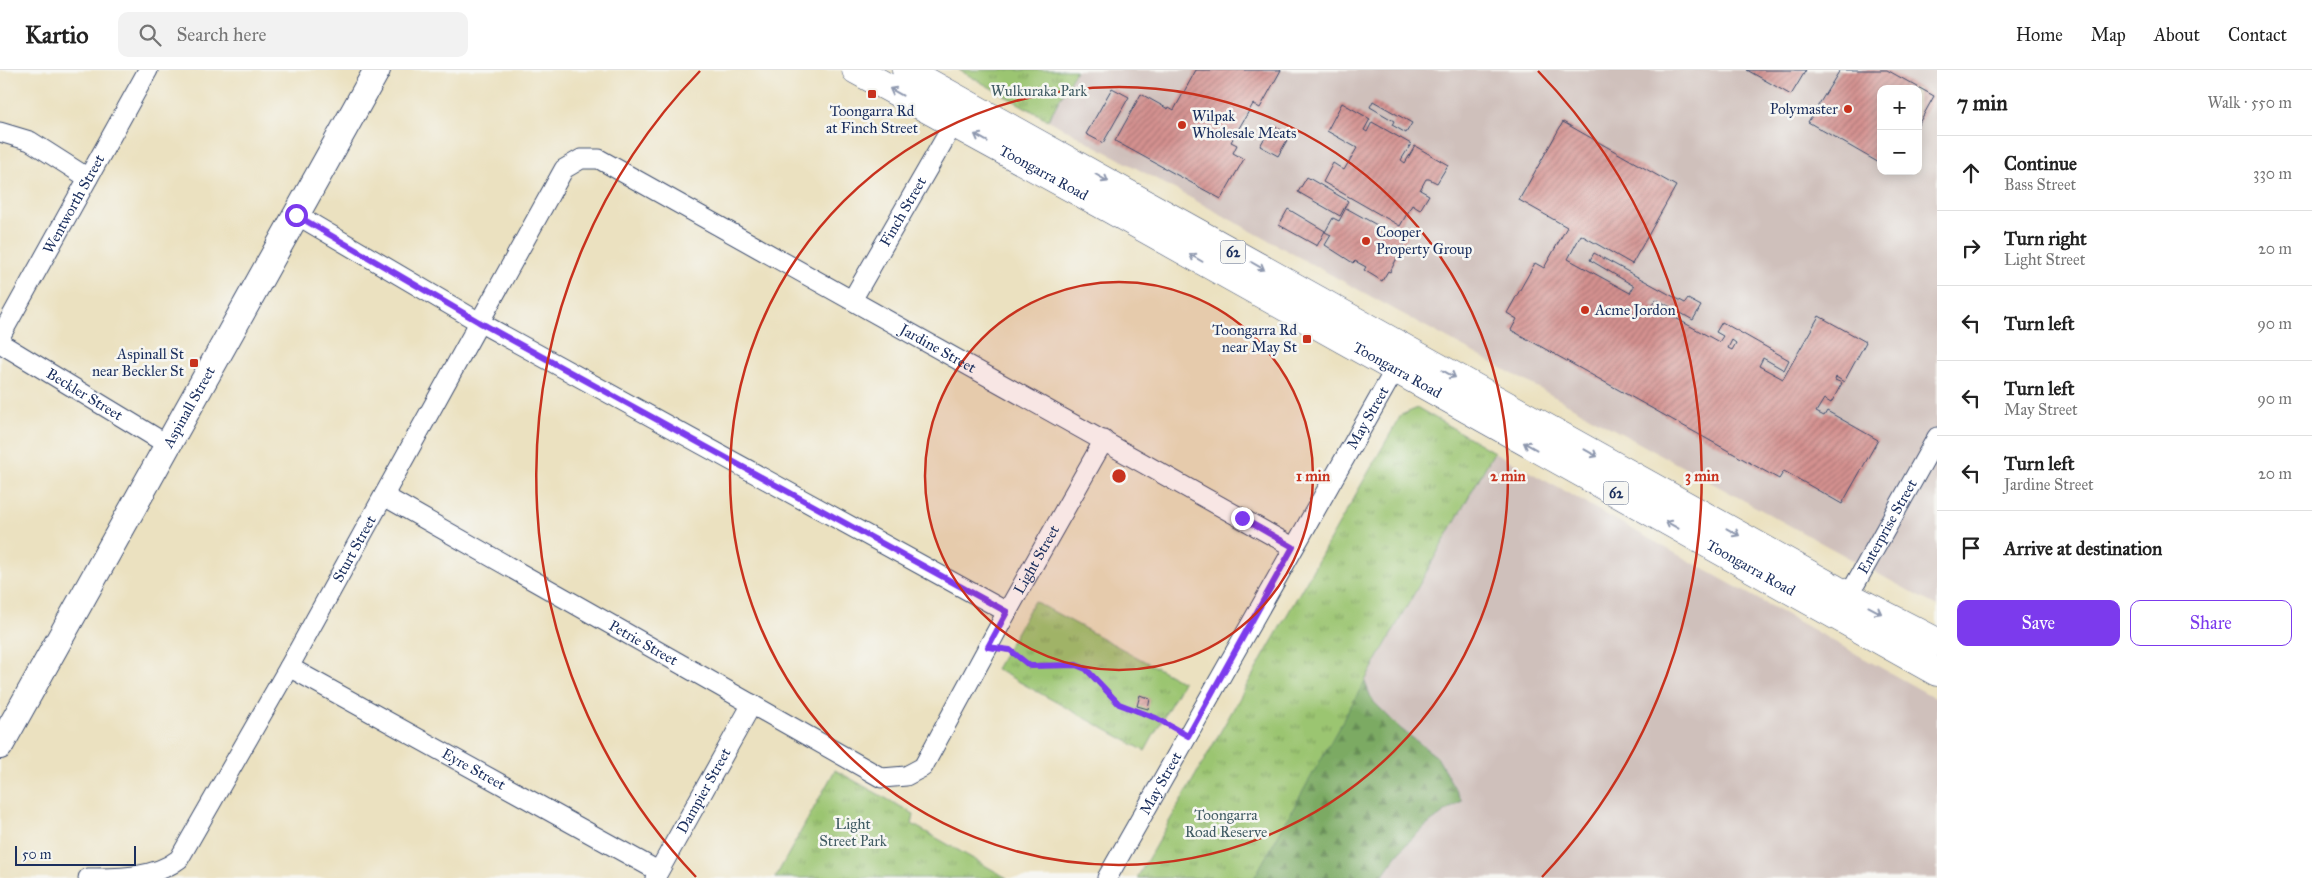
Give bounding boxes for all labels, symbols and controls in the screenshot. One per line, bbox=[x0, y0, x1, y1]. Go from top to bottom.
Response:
search box bbox=[118, 12, 468, 57]
text: Kartio bbox=[25, 20, 88, 50]
icon: search bbox=[136, 21, 164, 49]
text: Search here bbox=[176, 23, 266, 46]
text: Home bbox=[2016, 24, 2063, 46]
text: Map bbox=[2091, 24, 2126, 46]
text: About bbox=[2154, 24, 2200, 46]
text: Contact bbox=[2228, 24, 2287, 46]
park label: Wulkuraka Park bbox=[991, 82, 1087, 100]
map controls bbox=[1877, 85, 1922, 175]
button: + bbox=[1877, 85, 1922, 130]
one-way arrow bbox=[889, 87, 904, 96]
marker: Toongarra Rd at Finch Street bbox=[866, 88, 878, 100]
text: 7 min bbox=[1957, 90, 2008, 116]
text: Walk · 550 m bbox=[2208, 93, 2292, 112]
place label: Polymaster bbox=[1770, 100, 1838, 118]
place label: Toongarra Rd at Finch Street bbox=[826, 102, 919, 137]
marker: Polymaster bbox=[1842, 103, 1854, 115]
place label: Wilpak Wholesale Meats bbox=[1192, 107, 1296, 142]
marker: Wilpak Wholesale Meats bbox=[1176, 119, 1188, 131]
button: − bbox=[1877, 130, 1922, 175]
one-way arrow bbox=[975, 133, 989, 143]
street label: Toongarra Road bbox=[996, 141, 1092, 204]
street label: Wentworth Street bbox=[39, 151, 109, 257]
text: Continue bbox=[2004, 152, 2077, 175]
icon: ahead bbox=[1957, 159, 1985, 187]
text: 330 m bbox=[2253, 164, 2292, 183]
street label: Finch Street bbox=[876, 173, 930, 250]
one-way arrow bbox=[1094, 173, 1109, 183]
text: Bass Street bbox=[2004, 175, 2076, 194]
route start bbox=[285, 204, 308, 227]
place label: Cooper Property Group bbox=[1376, 223, 1472, 258]
text: Turn right bbox=[2004, 227, 2087, 250]
icon: right bbox=[1957, 234, 1985, 262]
marker: Cooper Property Group bbox=[1360, 235, 1372, 247]
text: 20 m bbox=[2258, 239, 2292, 258]
road number: 62 bbox=[1220, 240, 1246, 263]
text: Light Street bbox=[2004, 250, 2085, 269]
one-way arrow bbox=[1189, 253, 1204, 263]
one-way arrow bbox=[1251, 262, 1265, 272]
place label: Acme Jordon bbox=[1594, 301, 1676, 320]
marker: Acme Jordon bbox=[1579, 304, 1591, 316]
icon: left bbox=[1957, 309, 1985, 337]
text: Turn left bbox=[2004, 312, 2074, 335]
text: 90 m bbox=[2257, 314, 2292, 333]
street label: Jardine Street bbox=[895, 319, 980, 377]
place label: Toongarra Rd near May St bbox=[1212, 321, 1298, 356]
marker: Toongarra Rd near May St bbox=[1301, 333, 1313, 345]
street label: Toongarra Road bbox=[1350, 338, 1445, 402]
place label: Aspinall St near Beckler St bbox=[92, 345, 185, 380]
marker: Aspinall St near Beckler St bbox=[188, 357, 200, 369]
street label: Aspinall Street bbox=[159, 363, 219, 452]
street label: Beckler Street bbox=[43, 364, 127, 425]
one-way arrow bbox=[1441, 369, 1456, 379]
text: Turn left bbox=[2004, 377, 2074, 400]
street label: May Street bbox=[1343, 383, 1393, 452]
icon: left bbox=[1957, 384, 1985, 412]
text: 90 m bbox=[2257, 389, 2292, 408]
text: May Street bbox=[2004, 400, 2078, 419]
one-way arrow bbox=[1524, 440, 1538, 450]
one-way arrow bbox=[1583, 448, 1597, 458]
text: Turn left bbox=[2004, 452, 2074, 475]
icon: left bbox=[1957, 459, 1985, 487]
text: 20 m bbox=[2258, 464, 2292, 483]
centre of rings bbox=[1110, 467, 1128, 485]
text: 1 min bbox=[1296, 467, 1331, 485]
text: 2 min bbox=[1490, 467, 1527, 485]
text: 3 min bbox=[1685, 467, 1720, 486]
street label: Enterprise Street bbox=[1854, 475, 1921, 577]
text: Jardine Street bbox=[2004, 475, 2094, 494]
road number: 62 bbox=[1604, 482, 1628, 504]
route end bbox=[1231, 507, 1254, 530]
street label: Sturt Street bbox=[329, 512, 380, 585]
one-way arrow bbox=[1666, 519, 1680, 529]
street label: Light Street bbox=[1010, 521, 1063, 597]
one-way arrow bbox=[1725, 527, 1739, 537]
icon: arrive bbox=[1957, 534, 1985, 562]
street label: Toongarra Road bbox=[1703, 536, 1799, 600]
text: Arrive at destination bbox=[2004, 537, 2162, 560]
button: Save bbox=[1957, 600, 2120, 646]
button: Share bbox=[2130, 600, 2292, 646]
one-way arrow bbox=[1867, 606, 1882, 615]
street label: Petrie Street bbox=[606, 616, 682, 670]
street label: Eyre Street bbox=[439, 744, 509, 794]
street label: Dampier Street bbox=[673, 744, 735, 836]
street label: May Street bbox=[1136, 748, 1186, 818]
park label: Toongarra Road Reserve bbox=[1185, 806, 1267, 841]
park label: Light Street Park bbox=[819, 815, 887, 850]
scale bar bbox=[15, 843, 136, 866]
text: 50 m bbox=[22, 846, 51, 863]

